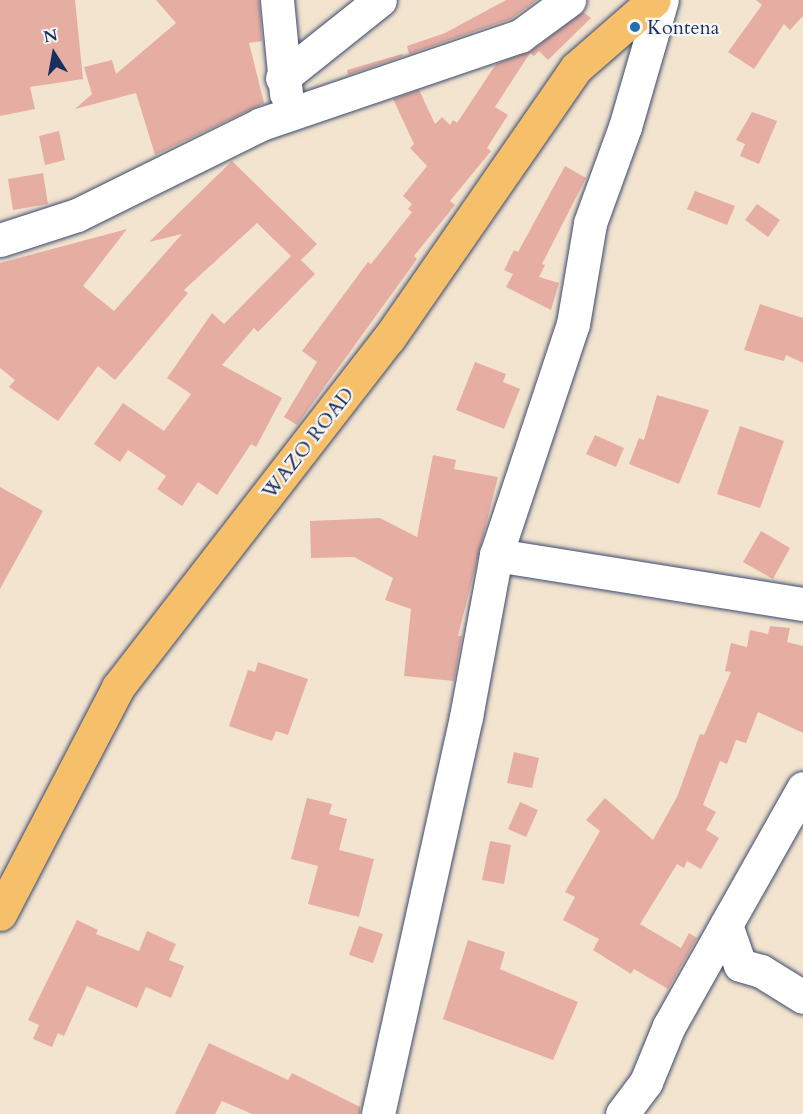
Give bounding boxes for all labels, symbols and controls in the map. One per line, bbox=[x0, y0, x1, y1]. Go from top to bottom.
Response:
place label: Kontena bbox=[647, 15, 719, 39]
marker: Kontena bbox=[628, 20, 642, 34]
north arrow bbox=[24, 24, 84, 84]
text: N bbox=[42, 24, 59, 48]
street label: WAZO ROAD bbox=[257, 382, 359, 504]

